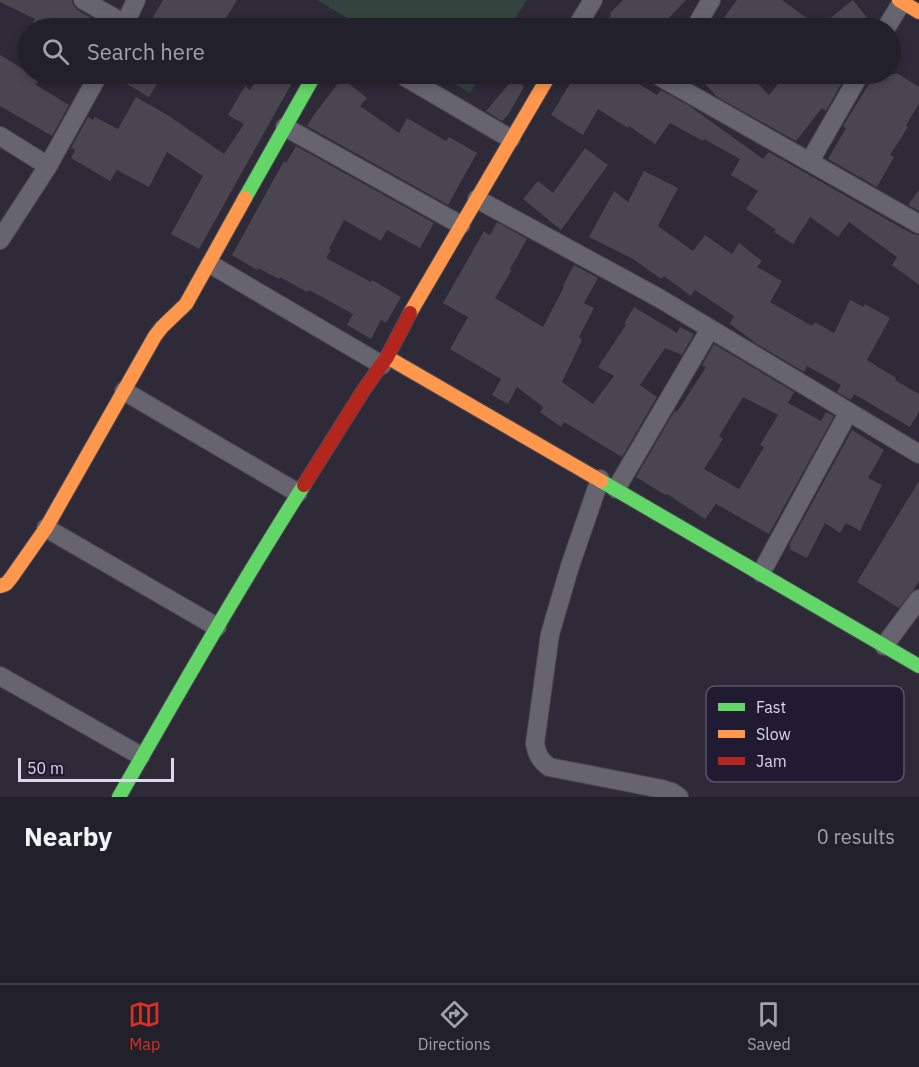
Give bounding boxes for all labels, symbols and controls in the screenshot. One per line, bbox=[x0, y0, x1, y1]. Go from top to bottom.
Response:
search box bbox=[18, 18, 901, 84]
icon: search bbox=[39, 35, 72, 68]
text: Search here bbox=[87, 37, 205, 66]
legend bbox=[706, 686, 904, 782]
text: Fast bbox=[756, 697, 786, 717]
text: Slow bbox=[756, 724, 791, 744]
text: Jam bbox=[756, 751, 787, 771]
scale bar bbox=[18, 755, 174, 782]
text: 50 m bbox=[27, 758, 64, 778]
text: Nearby bbox=[24, 819, 112, 853]
text: 0 results bbox=[817, 823, 895, 850]
tab: Map bbox=[128, 998, 161, 1054]
tab: Directions bbox=[418, 998, 491, 1054]
tab: Saved bbox=[747, 998, 791, 1054]

